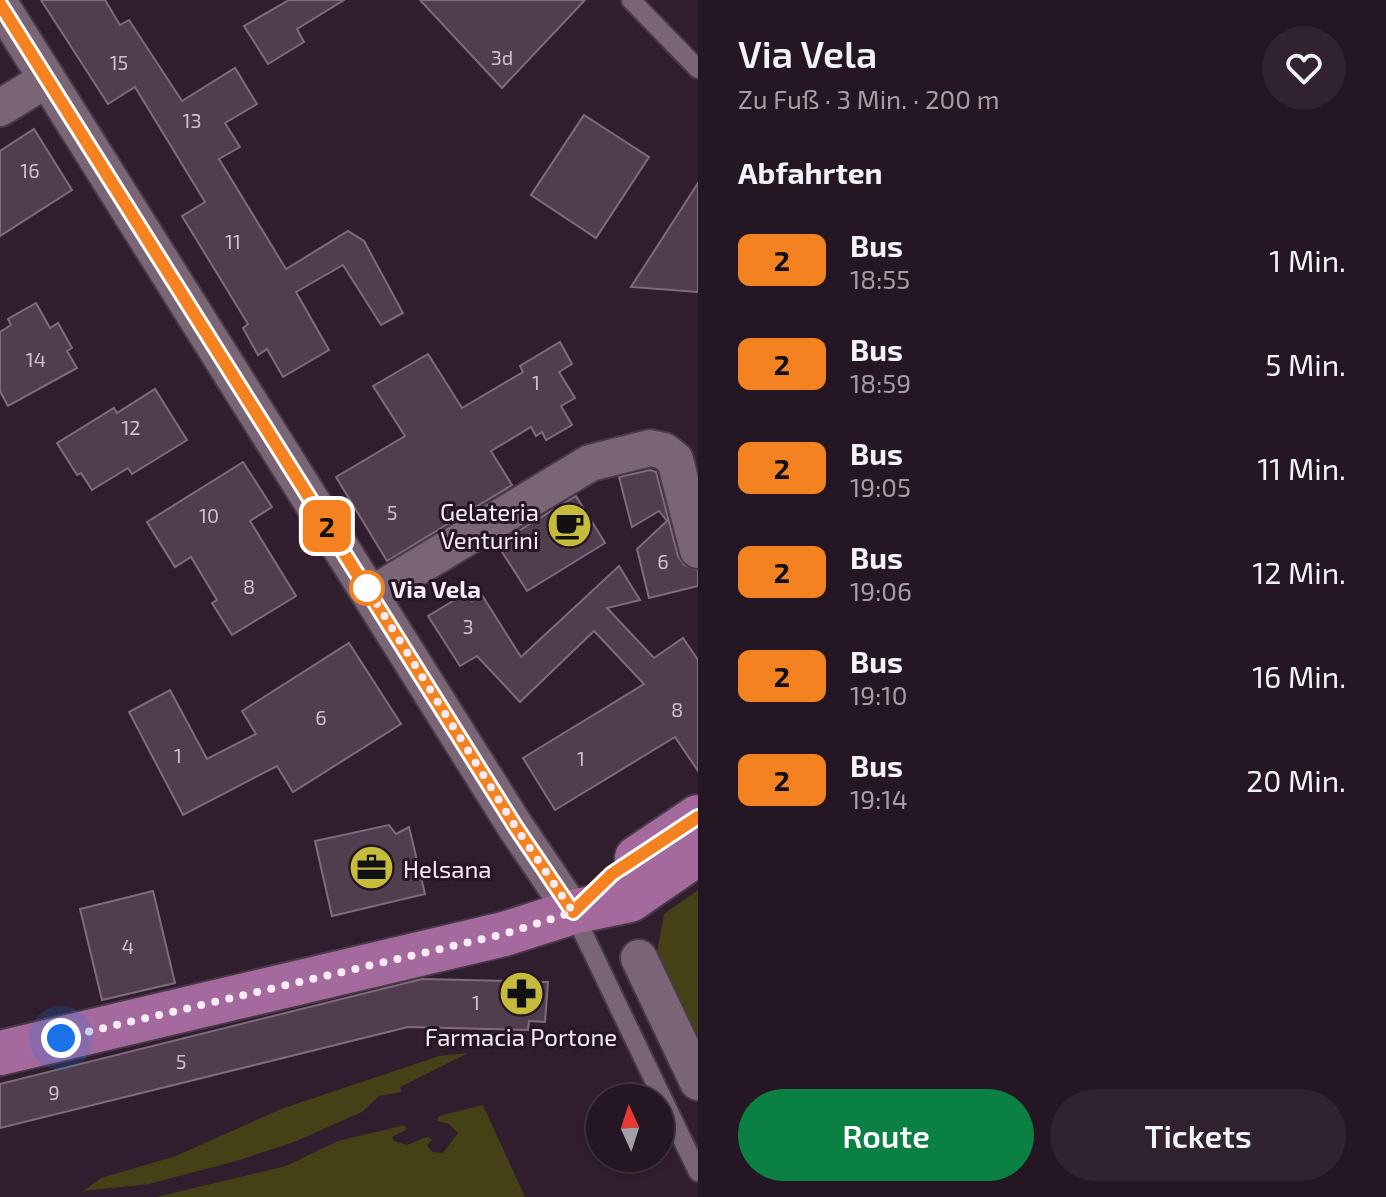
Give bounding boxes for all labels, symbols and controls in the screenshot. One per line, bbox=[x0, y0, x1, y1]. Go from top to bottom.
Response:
button: heart bbox=[1262, 26, 1346, 110]
text: Via Vela bbox=[738, 30, 877, 76]
house number: 3d bbox=[491, 45, 513, 69]
house number: 15 bbox=[110, 50, 128, 74]
text: Zu Fuß · 3 Min. · 200 m bbox=[738, 83, 999, 114]
house number: 13 bbox=[182, 108, 202, 132]
text: Abfahrten bbox=[738, 154, 883, 190]
house number: 16 bbox=[20, 158, 40, 182]
text: Bus bbox=[850, 227, 903, 263]
house number: 11 bbox=[225, 229, 241, 253]
text: 1 Min. bbox=[1269, 242, 1346, 278]
text: 2 bbox=[774, 243, 790, 277]
text: 18:55 bbox=[850, 263, 910, 294]
text: Bus bbox=[850, 331, 903, 367]
text: 5 Min. bbox=[1265, 346, 1346, 382]
house number: 14 bbox=[26, 347, 46, 371]
text: 2 bbox=[774, 347, 790, 381]
text: 18:59 bbox=[850, 367, 911, 398]
house number: 1 bbox=[532, 370, 540, 394]
house number: 12 bbox=[121, 415, 141, 439]
text: Bus bbox=[850, 435, 903, 471]
text: 11 Min. bbox=[1257, 450, 1346, 486]
text: 2 bbox=[774, 451, 790, 485]
text: 19:05 bbox=[850, 471, 911, 502]
place label: Gelateria Venturini bbox=[440, 497, 539, 554]
line badge: 2 bbox=[301, 500, 353, 552]
house number: 5 bbox=[387, 500, 397, 524]
cafe icon: Gelateria Venturini bbox=[546, 501, 594, 549]
house number: 10 bbox=[199, 503, 219, 527]
text: 2 bbox=[319, 509, 335, 543]
text: Bus bbox=[850, 539, 903, 575]
house number: 6 bbox=[657, 549, 669, 573]
text: 12 Min. bbox=[1252, 554, 1346, 590]
text: 2 bbox=[774, 555, 790, 589]
marker: Via Vela bbox=[350, 571, 384, 605]
house number: 8 bbox=[243, 574, 255, 598]
place label: Via Vela bbox=[391, 574, 481, 603]
text: 19:06 bbox=[850, 575, 912, 606]
house number: 3 bbox=[462, 614, 474, 638]
text: Bus bbox=[850, 643, 903, 679]
text: 16 Min. bbox=[1252, 658, 1346, 694]
text: 2 bbox=[774, 659, 790, 693]
text: 19:10 bbox=[850, 679, 907, 710]
house number: 8 bbox=[671, 697, 683, 721]
house number: 6 bbox=[315, 705, 327, 729]
house number: 1 bbox=[174, 743, 182, 767]
house number: 1 bbox=[577, 746, 585, 770]
text: Bus bbox=[850, 747, 903, 783]
text: 20 Min. bbox=[1246, 762, 1346, 798]
text: 2 bbox=[774, 763, 790, 797]
text: 19:14 bbox=[850, 783, 908, 814]
office icon: Helsana bbox=[348, 844, 396, 892]
place label: Helsana bbox=[403, 854, 492, 883]
house number: 4 bbox=[122, 934, 134, 958]
pharmacy icon: Farmacia Portone bbox=[497, 970, 545, 1018]
house number: 1 bbox=[472, 990, 480, 1014]
your location bbox=[41, 1018, 81, 1058]
place label: Farmacia Portone bbox=[425, 1022, 617, 1051]
house number: 5 bbox=[176, 1049, 186, 1073]
house number: 9 bbox=[48, 1080, 60, 1104]
north arrow bbox=[586, 1084, 674, 1172]
map controls bbox=[586, 1084, 674, 1172]
button: Route bbox=[738, 1089, 1034, 1181]
button: Tickets bbox=[1050, 1089, 1346, 1181]

